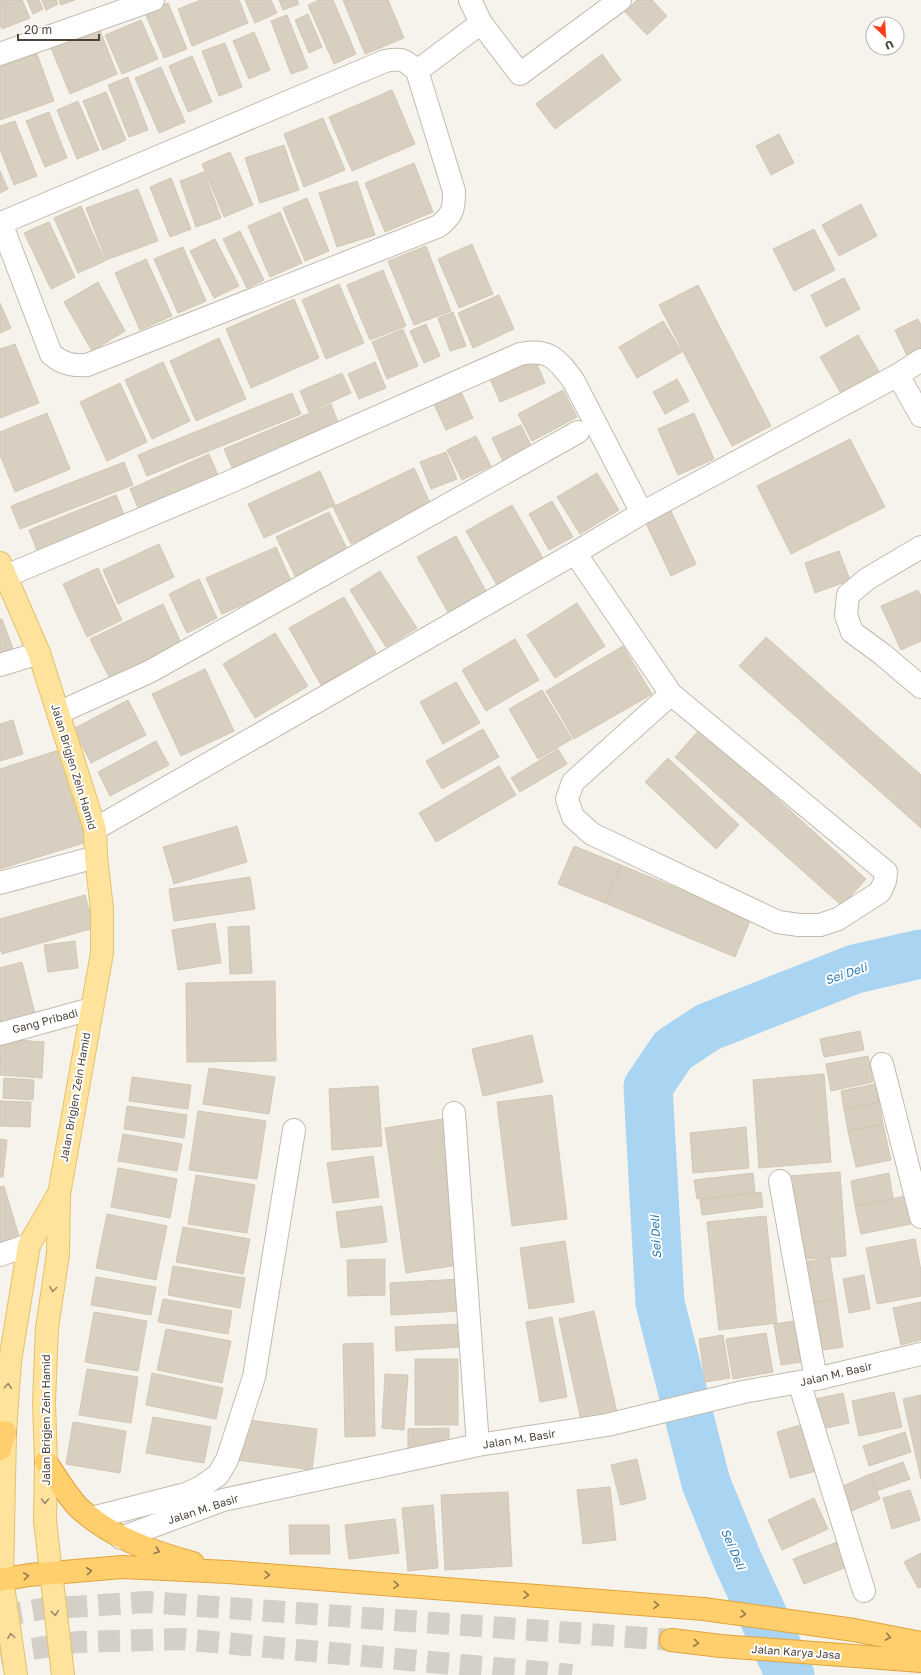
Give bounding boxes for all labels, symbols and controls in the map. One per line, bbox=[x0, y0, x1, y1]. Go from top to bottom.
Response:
scale bar bbox=[18, 16, 99, 42]
north arrow bbox=[865, 16, 905, 56]
text: 20 m bbox=[24, 22, 52, 37]
text: U bbox=[883, 38, 896, 53]
street label: Jalan Brigjen Zein Hamid bbox=[49, 702, 100, 831]
water label: Sei Deli bbox=[823, 959, 870, 988]
street label: Gang Pribadi bbox=[11, 1006, 79, 1036]
street label: Jalan Brigjen Zein Hamid bbox=[57, 1031, 92, 1163]
water label: Sei Deli bbox=[647, 1213, 664, 1259]
one-way arrow bbox=[49, 1285, 58, 1292]
street label: Jalan Brigjen Zein Hamid bbox=[39, 1354, 52, 1486]
street label: Jalan M. Basir bbox=[799, 1359, 874, 1388]
one-way arrow bbox=[4, 1383, 12, 1389]
street label: Jalan M. Basir bbox=[481, 1426, 557, 1451]
street label: Jalan M. Basir bbox=[166, 1491, 241, 1526]
one-way arrow bbox=[41, 1498, 49, 1504]
water label: Sei Deli bbox=[718, 1526, 750, 1573]
one-way arrow bbox=[154, 1546, 161, 1555]
one-way arrow bbox=[86, 1566, 92, 1575]
one-way arrow bbox=[264, 1570, 270, 1579]
one-way arrow bbox=[23, 1572, 29, 1581]
one-way arrow bbox=[393, 1580, 399, 1589]
one-way arrow bbox=[523, 1590, 529, 1599]
one-way arrow bbox=[652, 1600, 659, 1609]
one-way arrow bbox=[739, 1609, 746, 1618]
one-way arrow bbox=[50, 1610, 59, 1616]
one-way arrow bbox=[884, 1632, 891, 1640]
one-way arrow bbox=[7, 1633, 16, 1639]
one-way arrow bbox=[693, 1639, 699, 1648]
street label: Jalan Karya Jasa bbox=[751, 1642, 841, 1661]

